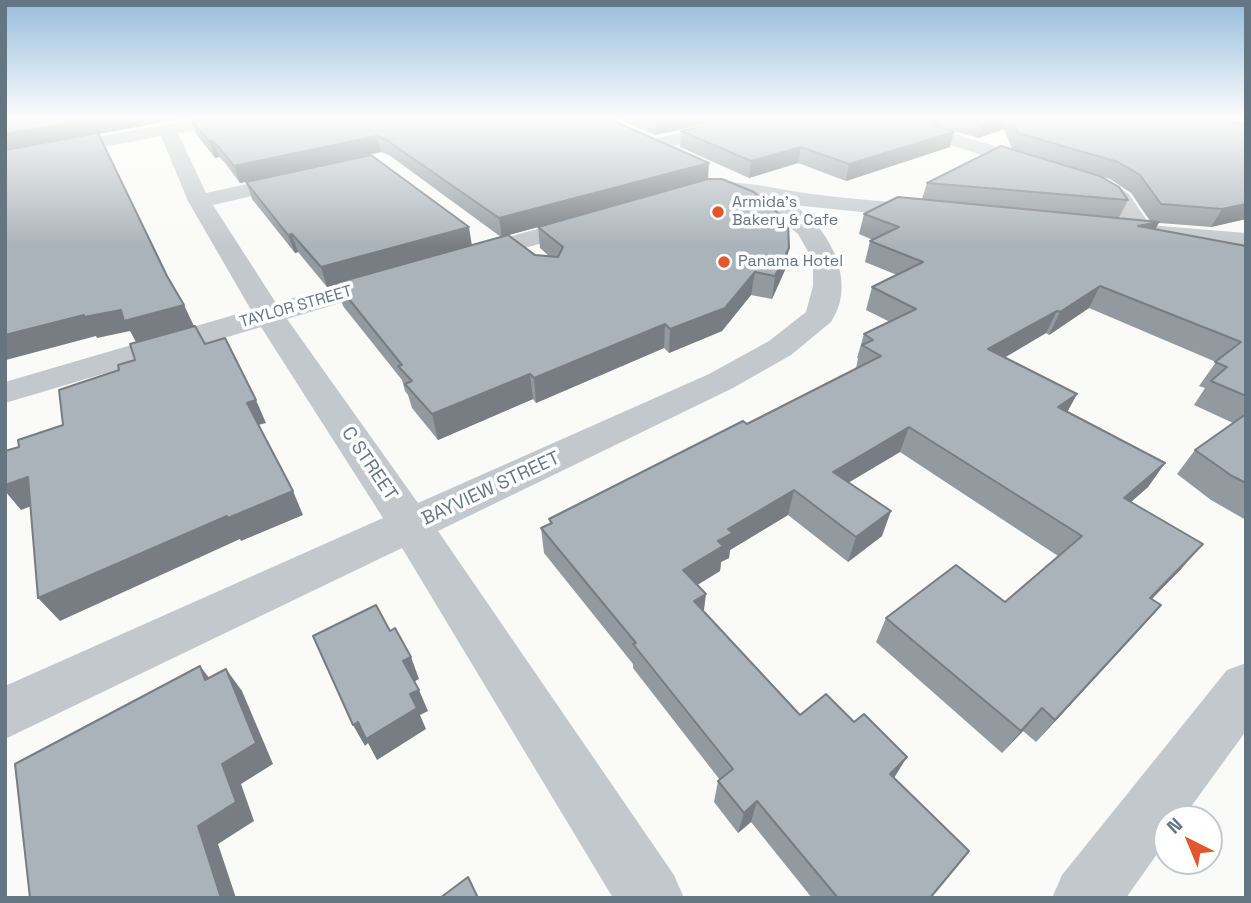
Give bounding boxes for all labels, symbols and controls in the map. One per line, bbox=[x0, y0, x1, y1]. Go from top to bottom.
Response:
place label: Armida's Bakery & Cafe bbox=[732, 193, 838, 231]
marker: Armida's Bakery & Cafe bbox=[710, 204, 726, 220]
place label: Panama Hotel bbox=[738, 252, 843, 272]
marker: Panama Hotel bbox=[716, 254, 732, 270]
street label: TAYLOR STREET bbox=[237, 282, 355, 332]
street label: C STREET bbox=[336, 423, 402, 505]
street label: BAYVIEW STREET bbox=[418, 447, 564, 531]
north arrow bbox=[1153, 805, 1223, 875]
text: N bbox=[1162, 812, 1188, 839]

